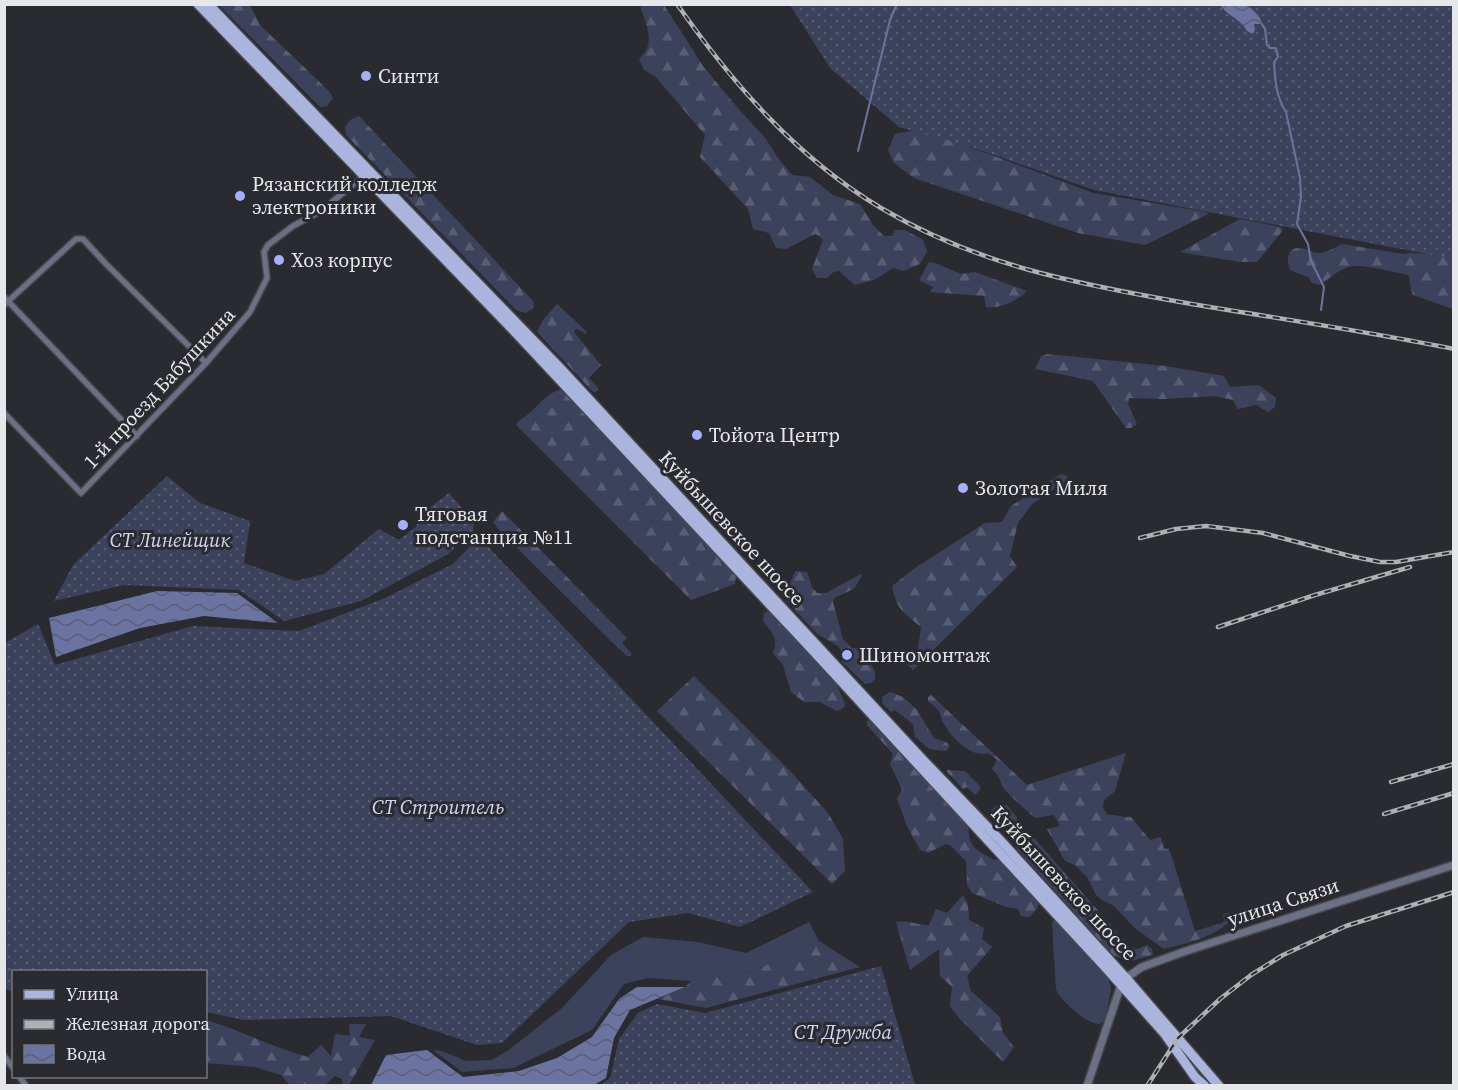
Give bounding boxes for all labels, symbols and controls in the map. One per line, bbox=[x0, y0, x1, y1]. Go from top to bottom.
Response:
place label: Синти bbox=[378, 62, 440, 90]
marker: Синти bbox=[359, 69, 373, 83]
place label: Рязанский колледж электроники bbox=[252, 170, 437, 221]
marker: Рязанский колледж электроники bbox=[233, 189, 247, 203]
place label: Хоз корпус bbox=[291, 246, 393, 274]
marker: Хоз корпус bbox=[272, 253, 286, 267]
street label: 1-й проезд Бабушкина bbox=[77, 301, 242, 475]
place label: Тойота Центр bbox=[709, 421, 840, 449]
marker: Тойота Центр bbox=[690, 428, 704, 442]
street label: Куйбышевское шоссе bbox=[653, 445, 811, 611]
place label: Золотая Миля bbox=[975, 474, 1108, 502]
marker: Золотая Миля bbox=[956, 481, 970, 495]
place label: Тяговая подстанция №11 bbox=[415, 500, 573, 551]
marker: Тяговая подстанция №11 bbox=[396, 518, 410, 532]
park label: СТ Линейщик bbox=[110, 526, 230, 554]
place label: Шиномонтаж bbox=[859, 641, 990, 669]
marker: Шиномонтаж bbox=[840, 648, 854, 662]
park label: СТ Строитель bbox=[372, 793, 504, 821]
street label: Куйбышевское шоссе bbox=[985, 800, 1143, 966]
street label: улица Связи bbox=[1223, 871, 1343, 933]
legend bbox=[12, 970, 207, 1078]
text: Улица bbox=[66, 981, 119, 1006]
text: Железная дорога bbox=[66, 1011, 211, 1036]
park label: СТ Дружба bbox=[794, 1018, 892, 1046]
text: Вода bbox=[66, 1041, 107, 1066]

